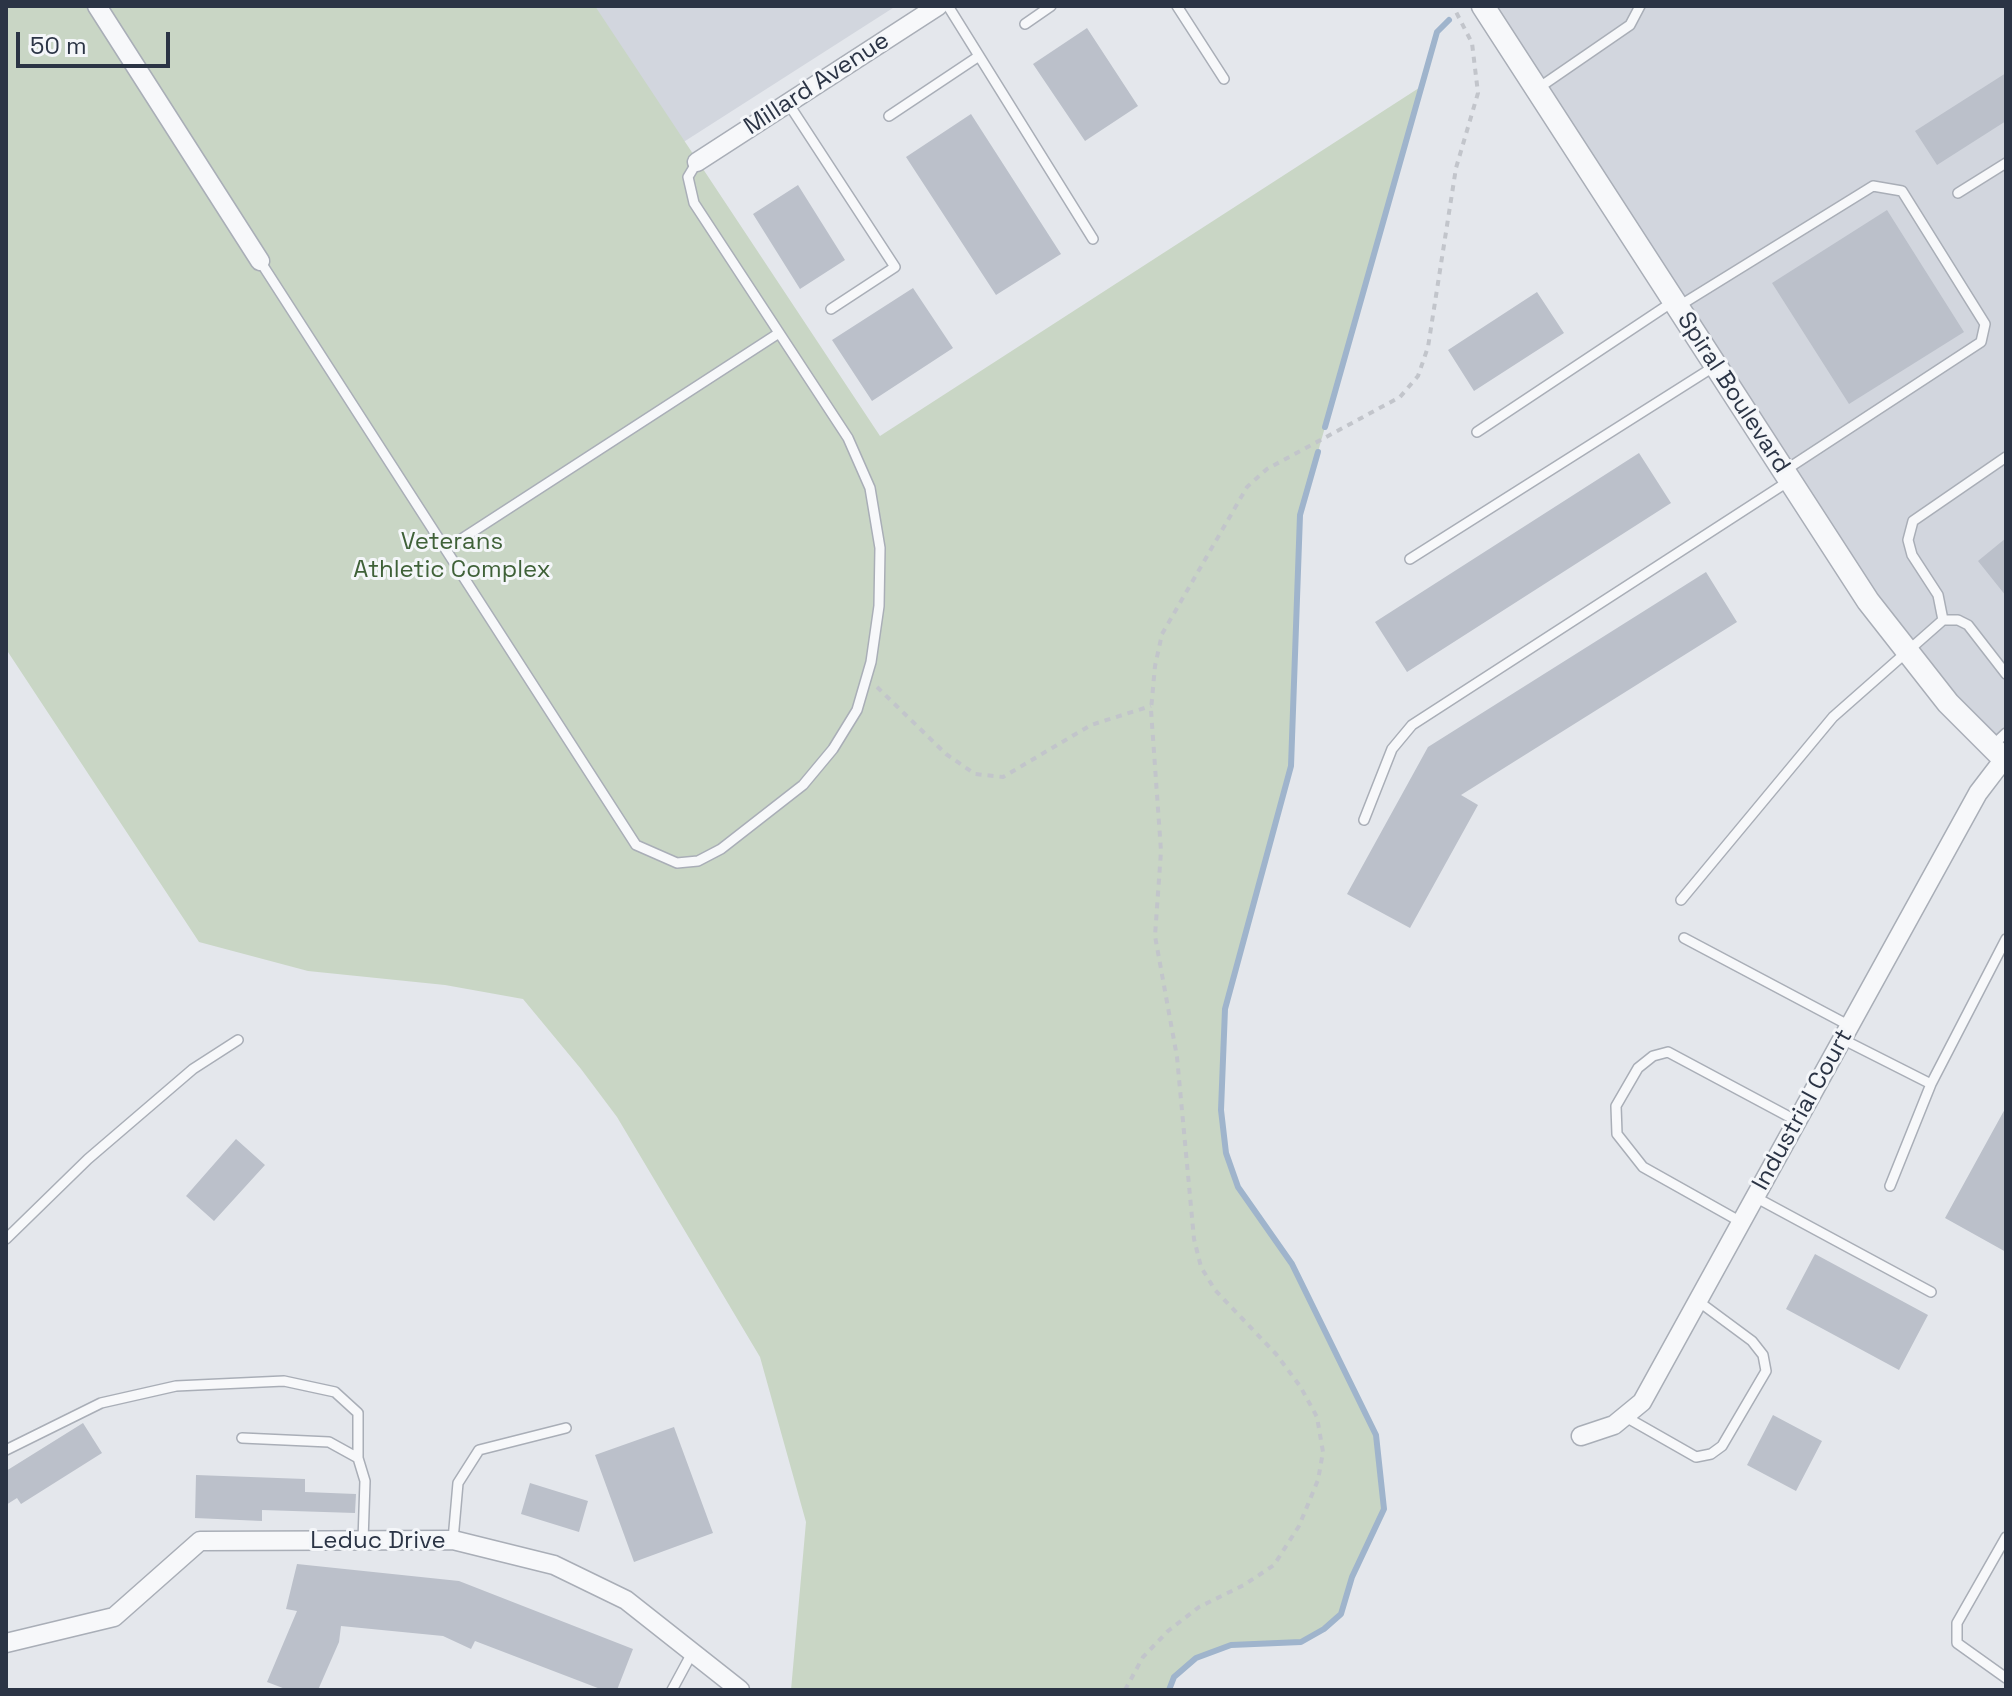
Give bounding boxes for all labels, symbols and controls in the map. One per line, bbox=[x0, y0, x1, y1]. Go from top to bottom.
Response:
scale bar bbox=[20, 16, 174, 66]
street label: Millard Avenue bbox=[739, 26, 895, 142]
text: 50 m bbox=[30, 30, 87, 61]
street label: Spiral Boulevard bbox=[1670, 307, 1796, 479]
park label: Veterans Athletic Complex bbox=[353, 528, 551, 584]
street label: Industrial Court bbox=[1747, 1024, 1859, 1196]
street label: Leduc Drive bbox=[310, 1527, 446, 1555]

